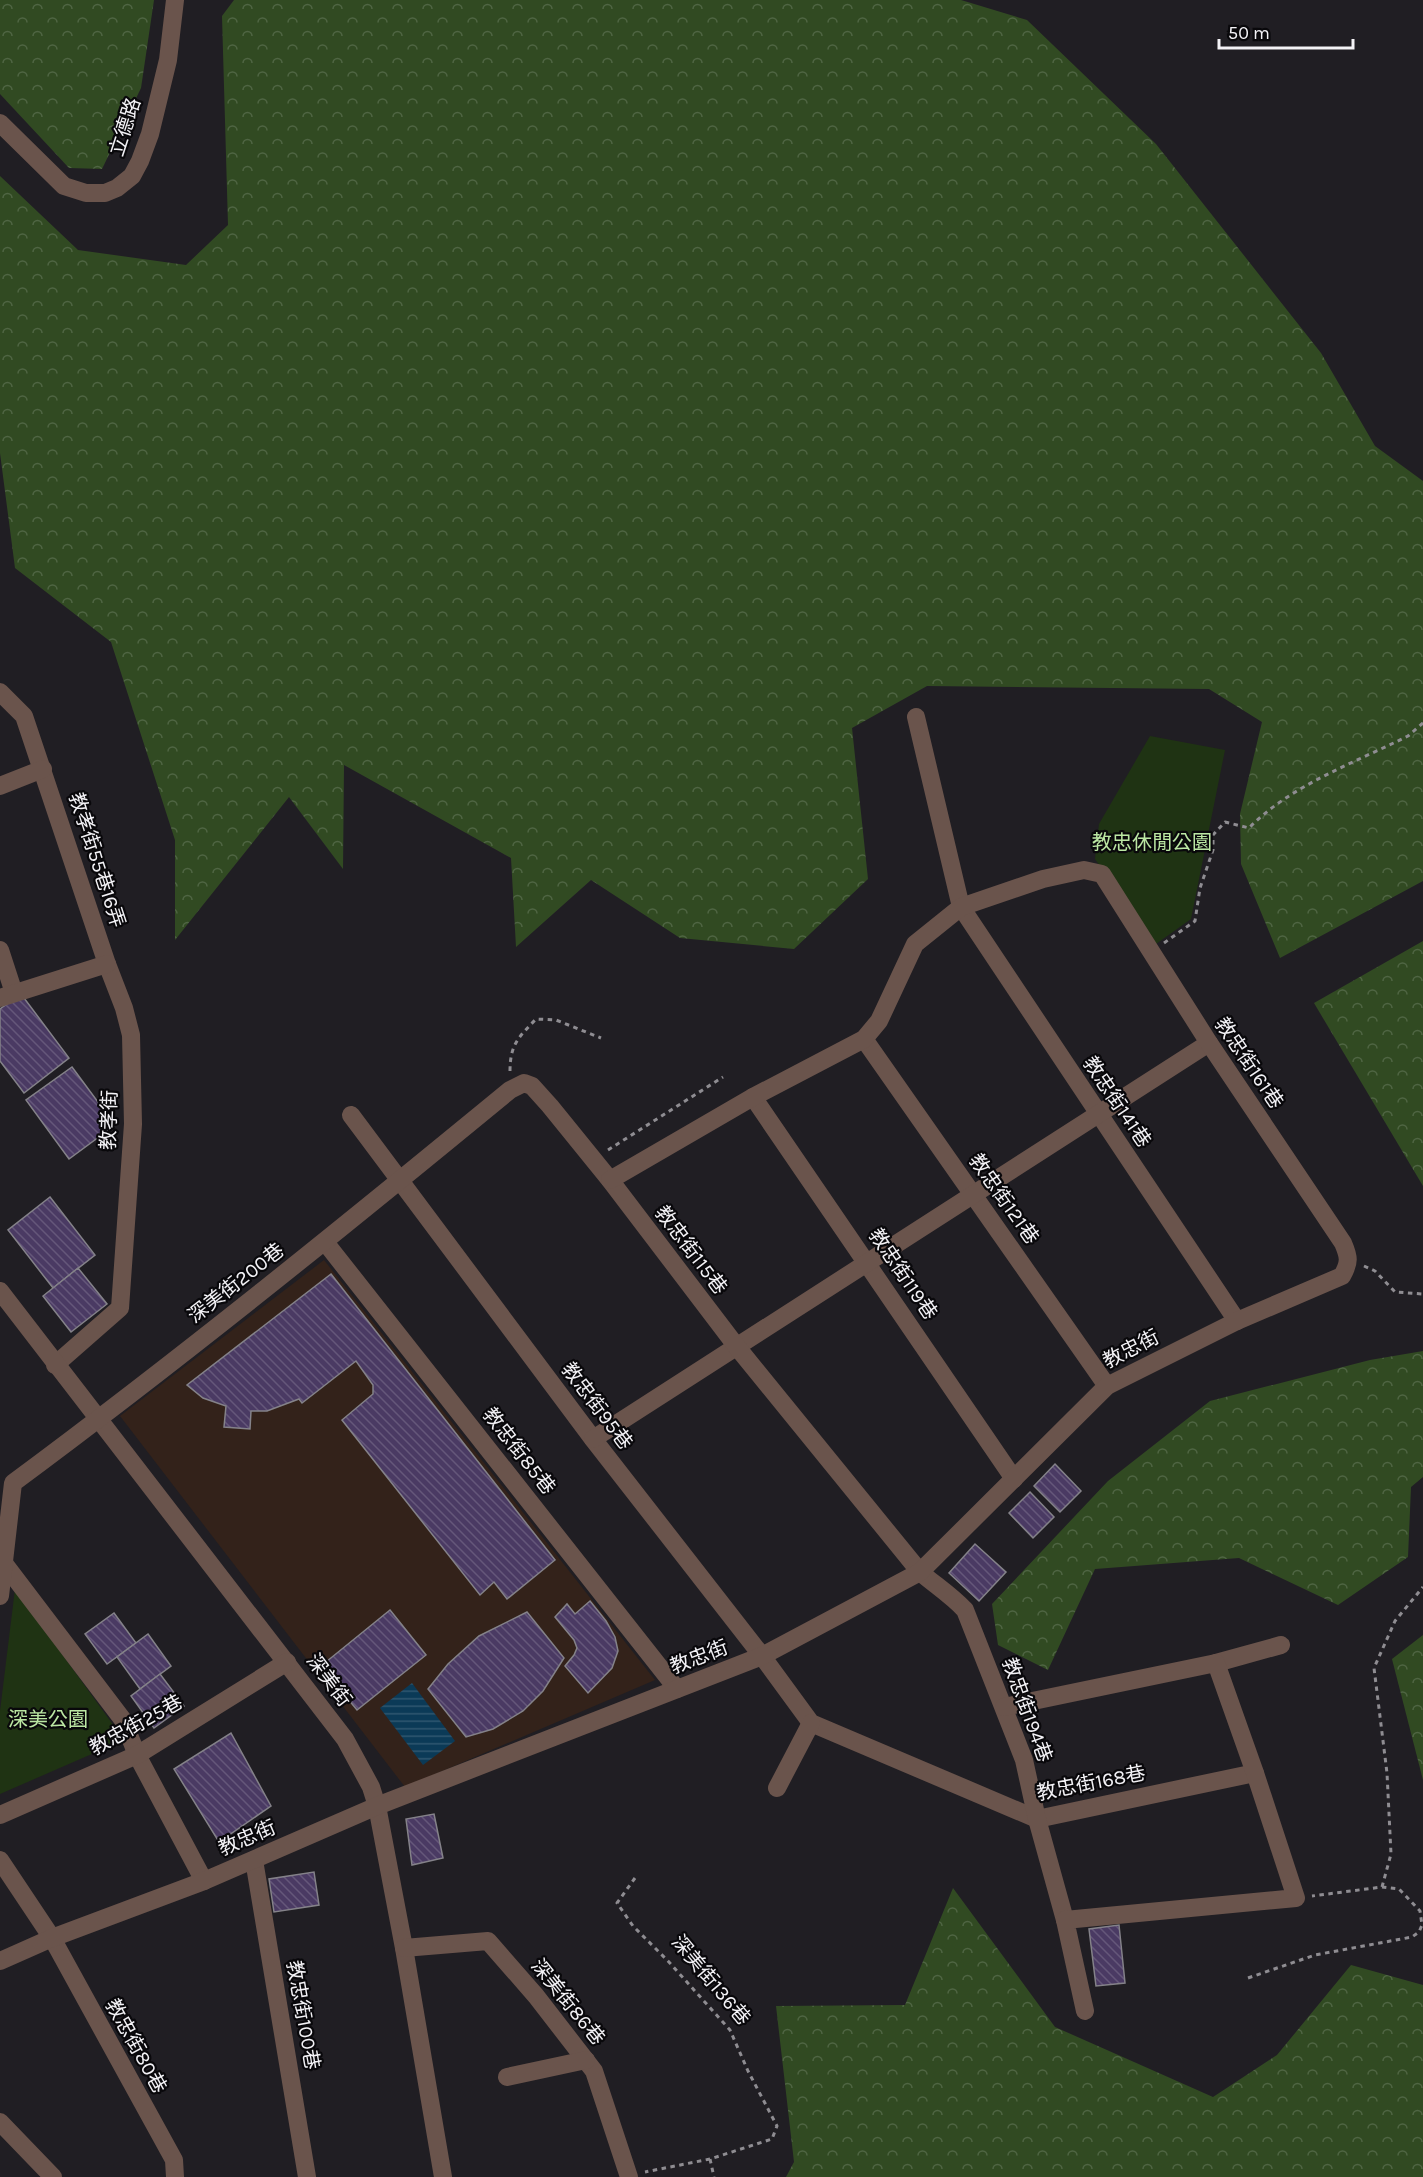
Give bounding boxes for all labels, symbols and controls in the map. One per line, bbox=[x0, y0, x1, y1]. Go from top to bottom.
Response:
scale bar bbox=[1219, 12, 1352, 50]
text: 50 m bbox=[1228, 22, 1270, 44]
street label: 立德路 bbox=[105, 95, 145, 159]
street label: 教孝街55巷16弄 bbox=[64, 790, 130, 930]
park label: 教忠休閒公園 bbox=[1092, 831, 1212, 854]
street label: 教忠街161巷 bbox=[1210, 1013, 1288, 1113]
street label: 教忠街141巷 bbox=[1078, 1052, 1156, 1152]
street label: 教孝街 bbox=[96, 1090, 122, 1150]
street label: 教忠街121巷 bbox=[965, 1149, 1043, 1249]
street label: 教忠街115巷 bbox=[650, 1201, 732, 1299]
street label: 教忠街119巷 bbox=[864, 1224, 942, 1324]
street label: 深美街200巷 bbox=[183, 1238, 289, 1328]
street label: 教忠街 bbox=[1099, 1325, 1163, 1373]
street label: 教忠街95巷 bbox=[557, 1358, 637, 1454]
street label: 教忠街85巷 bbox=[478, 1403, 560, 1499]
street label: 教忠街 bbox=[667, 1636, 731, 1678]
street label: 深美街 bbox=[302, 1649, 356, 1711]
street label: 教忠街194巷 bbox=[997, 1655, 1057, 1765]
street label: 教忠街25巷 bbox=[85, 1690, 187, 1760]
park label: 深美公園 bbox=[8, 1708, 88, 1731]
street label: 教忠街168巷 bbox=[1035, 1761, 1147, 1805]
street label: 教忠街 bbox=[215, 1816, 279, 1860]
street label: 深美街136巷 bbox=[667, 1931, 755, 2029]
street label: 深美街86巷 bbox=[526, 1954, 610, 2050]
street label: 教忠街100巷 bbox=[282, 1959, 324, 2071]
street label: 教忠街80巷 bbox=[101, 1995, 171, 2097]

